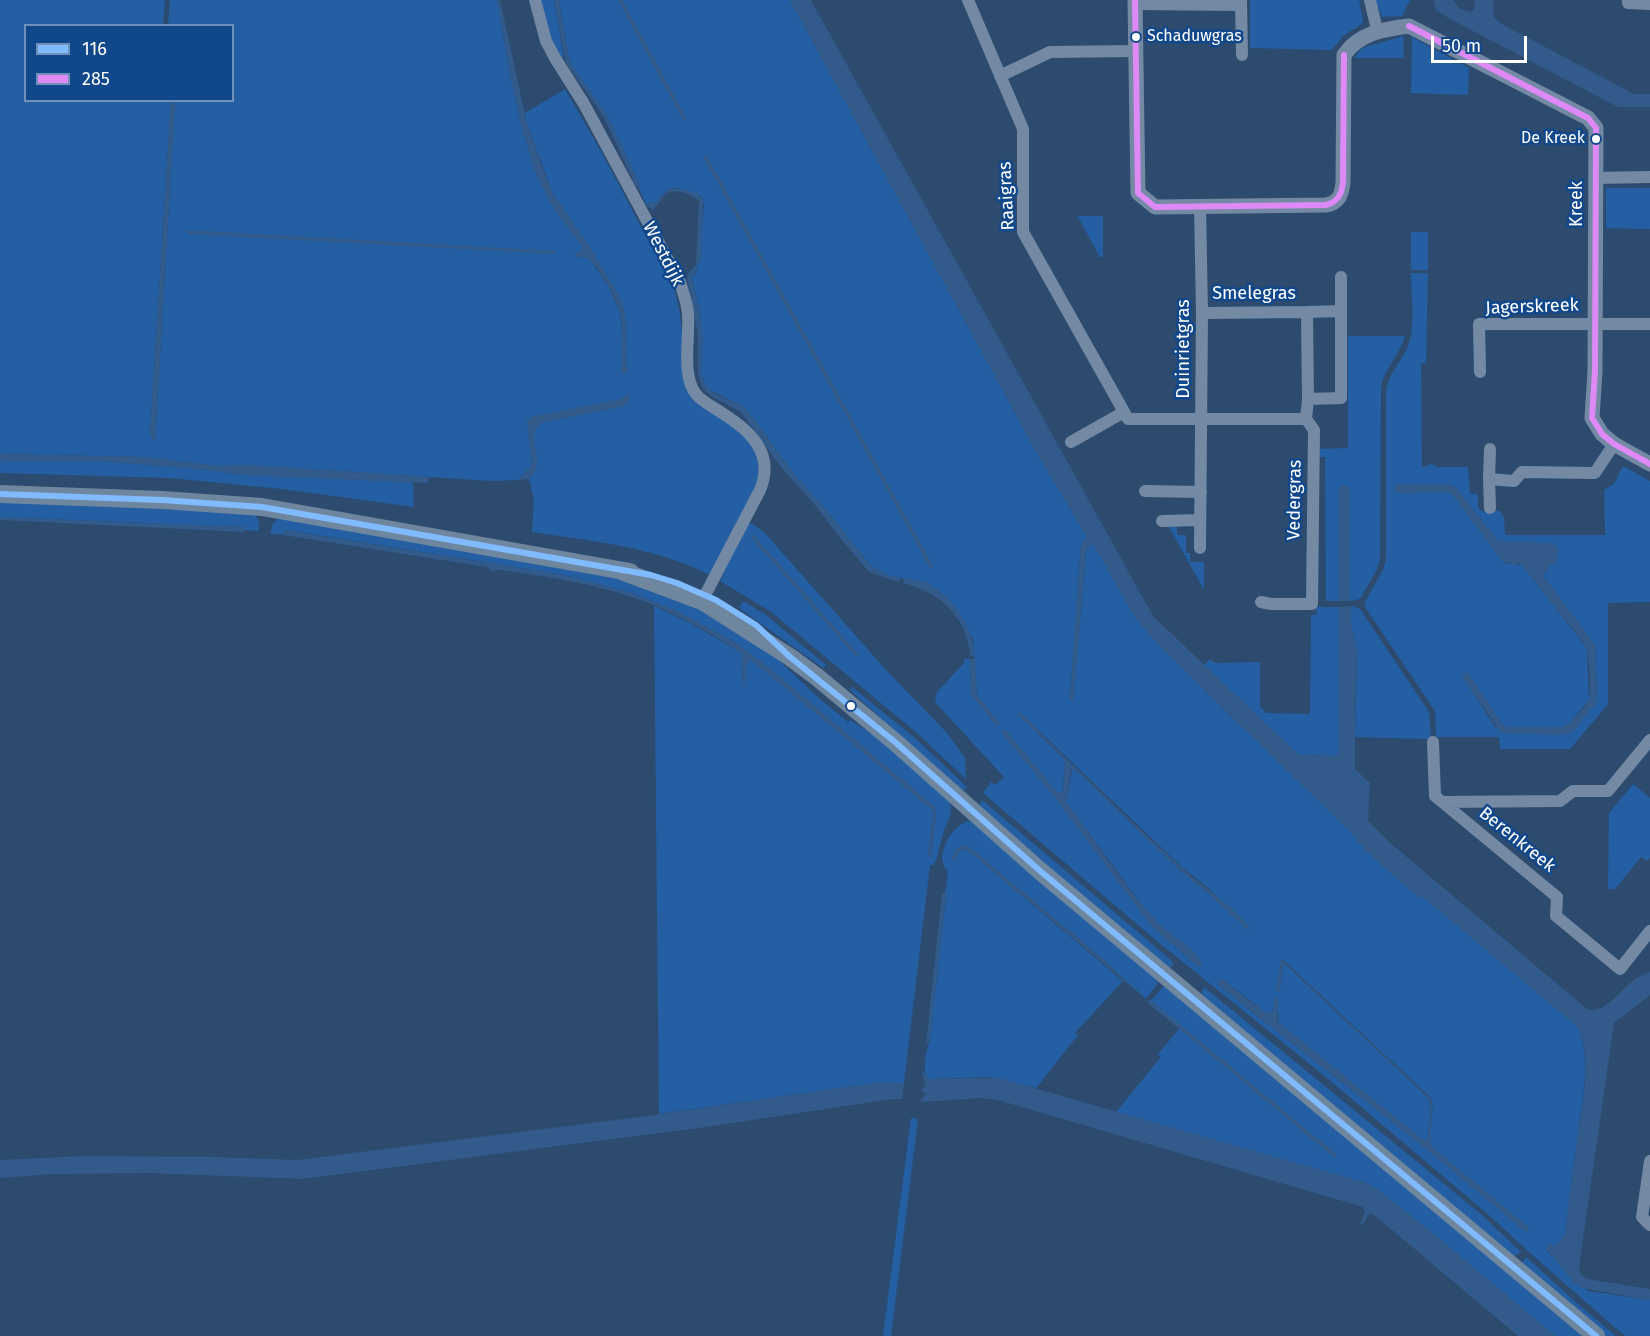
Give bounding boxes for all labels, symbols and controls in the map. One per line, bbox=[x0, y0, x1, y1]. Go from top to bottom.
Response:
legend bbox=[24, 24, 234, 102]
scale bar bbox=[1434, 24, 1530, 62]
place label: Schaduwgras bbox=[1147, 27, 1242, 47]
marker: Schaduwgras bbox=[1130, 31, 1142, 43]
text: 50 m bbox=[1442, 35, 1481, 57]
text: 116 bbox=[82, 38, 107, 60]
text: 285 bbox=[82, 68, 110, 90]
place label: De Kreek bbox=[1521, 129, 1585, 149]
marker: De Kreek bbox=[1590, 133, 1602, 145]
street label: Raaigras bbox=[994, 161, 1020, 231]
street label: Kreek bbox=[1566, 181, 1588, 227]
street label: Westdijk bbox=[638, 218, 688, 290]
street label: Smelegras bbox=[1212, 283, 1296, 305]
street label: Jagerskreek bbox=[1485, 295, 1579, 319]
street label: Duinrietgras bbox=[1173, 299, 1195, 399]
street label: Vedergras bbox=[1284, 460, 1306, 540]
unlabelled marker bbox=[845, 700, 857, 712]
street label: Berenkreek bbox=[1474, 803, 1560, 877]

